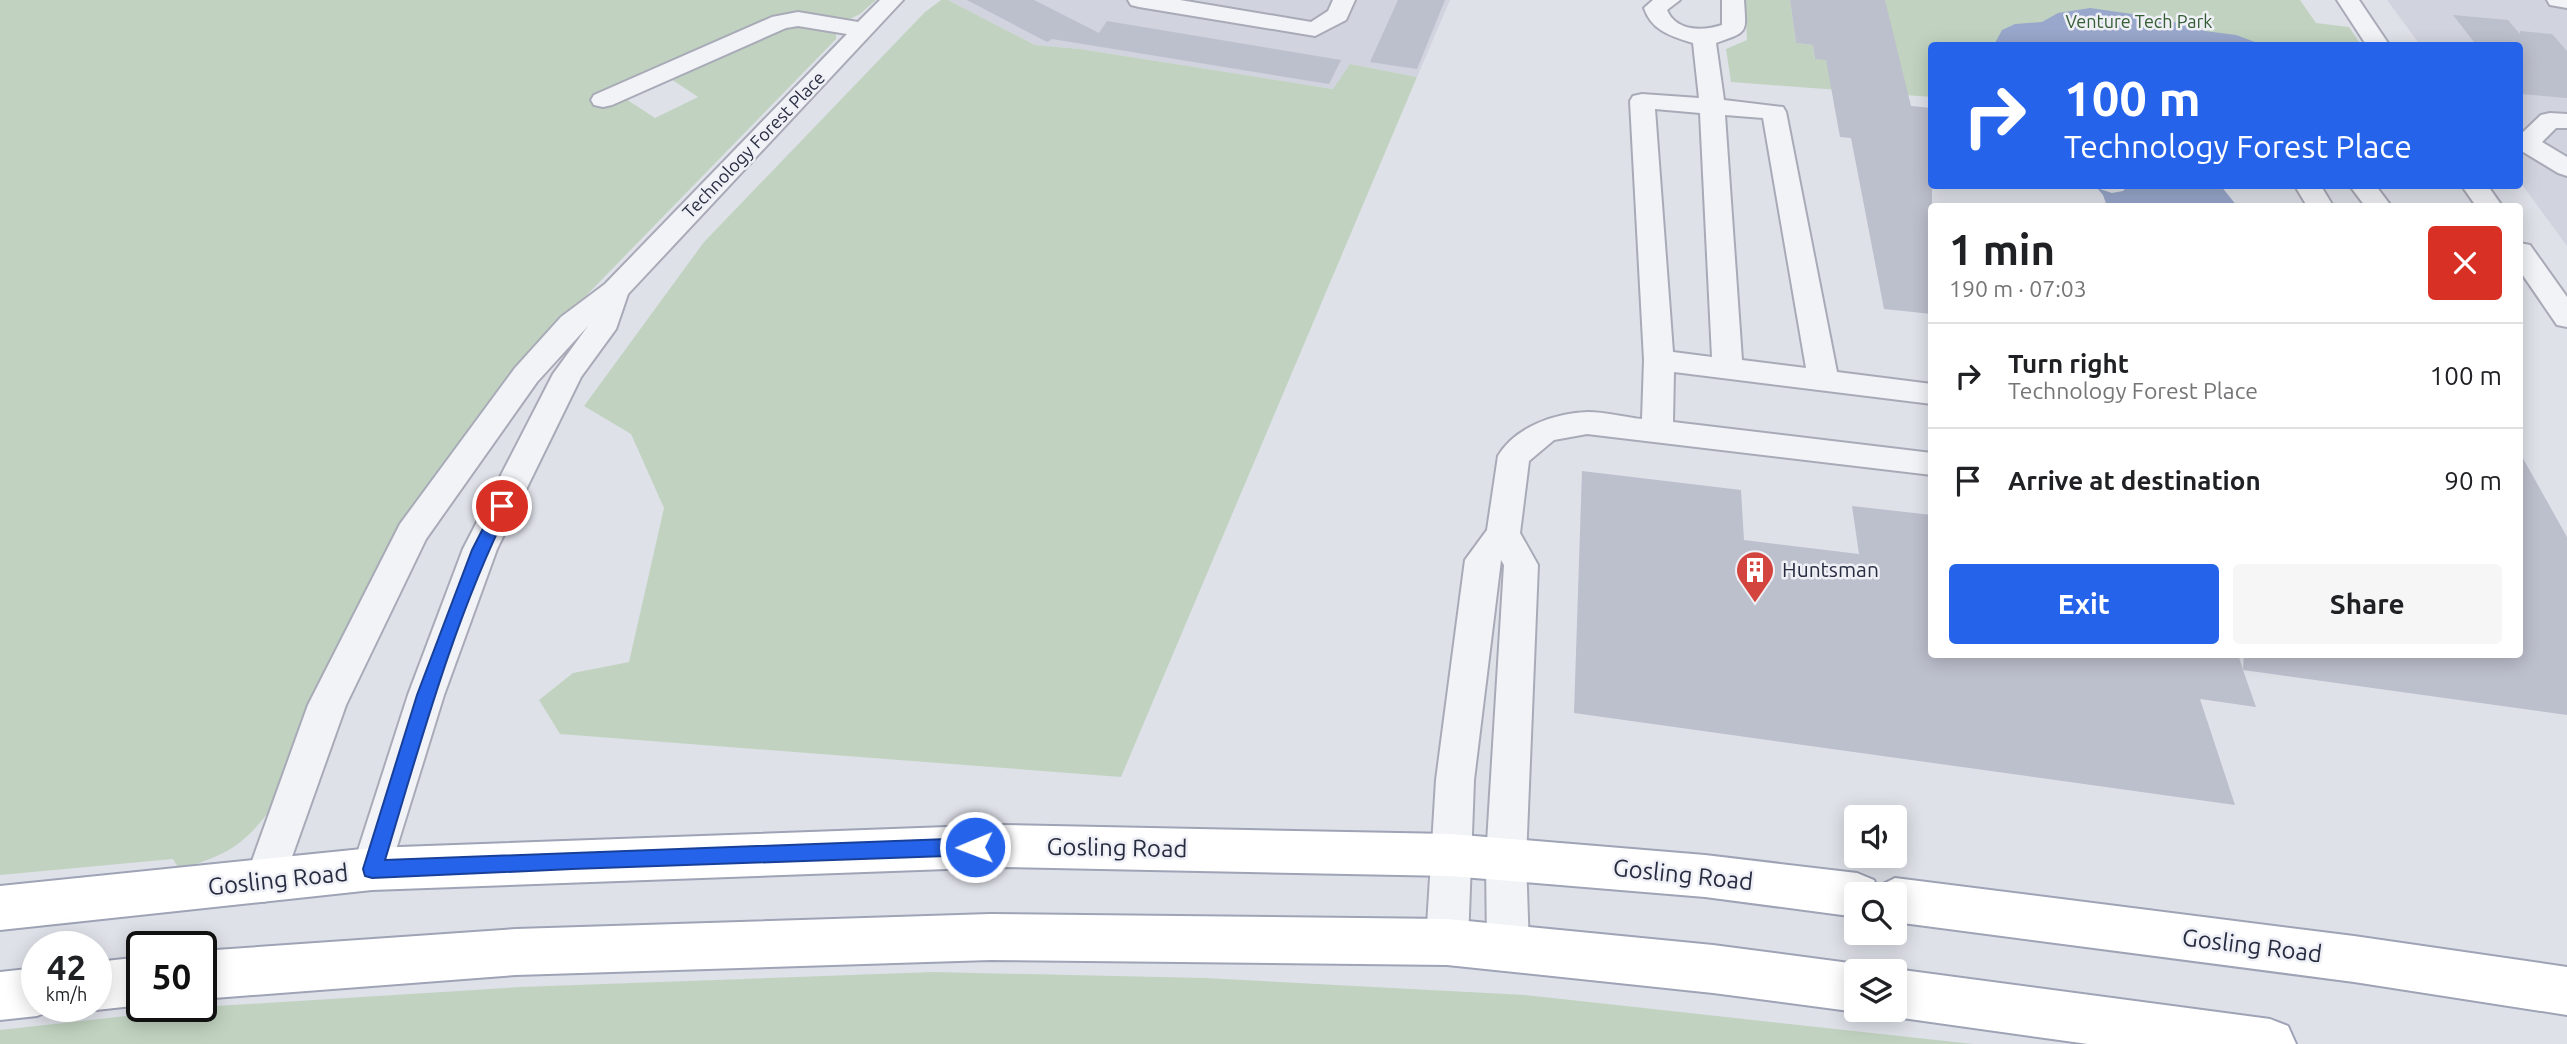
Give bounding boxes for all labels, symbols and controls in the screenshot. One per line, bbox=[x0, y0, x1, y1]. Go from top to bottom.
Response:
park label: Venture Tech Park bbox=[2066, 11, 2212, 31]
street label: Technology Forest Place bbox=[678, 67, 828, 222]
icon: right bbox=[1949, 70, 2040, 161]
text: 100 m bbox=[2064, 70, 2201, 125]
text: Technology Forest Place bbox=[2064, 128, 2412, 164]
text: 1 min bbox=[1949, 226, 2055, 273]
button: close bbox=[2428, 226, 2502, 300]
text: 190 m · 07:03 bbox=[1949, 276, 2087, 301]
text: Turn right bbox=[2008, 349, 2129, 378]
icon: right bbox=[1949, 357, 1987, 395]
text: 100 m bbox=[2430, 361, 2502, 390]
text: Technology Forest Place bbox=[2008, 378, 2258, 403]
icon: arrive bbox=[1949, 462, 1987, 500]
text: Arrive at destination bbox=[2008, 466, 2261, 495]
text: 90 m bbox=[2444, 466, 2502, 495]
pin bbox=[472, 476, 532, 536]
icon: arrive bbox=[483, 487, 521, 525]
building icon: Huntsman bbox=[1734, 549, 1776, 604]
place label: Huntsman bbox=[1782, 557, 1879, 581]
button: Exit bbox=[1949, 564, 2219, 644]
button: Share bbox=[2233, 564, 2502, 644]
map controls bbox=[1844, 805, 1907, 1022]
button: sound bbox=[1844, 805, 1907, 868]
position arrow bbox=[938, 810, 1012, 884]
street label: Gosling Road bbox=[1046, 833, 1188, 862]
street label: Gosling Road bbox=[1612, 854, 1754, 895]
street label: Gosling Road bbox=[207, 859, 349, 900]
button: search bbox=[1844, 882, 1907, 945]
street label: Gosling Road bbox=[2181, 924, 2324, 967]
speed limit sign: 50 bbox=[126, 931, 217, 1022]
text: 42 bbox=[47, 947, 86, 987]
button: layers bbox=[1844, 959, 1907, 1022]
text: km/h bbox=[46, 984, 87, 1004]

